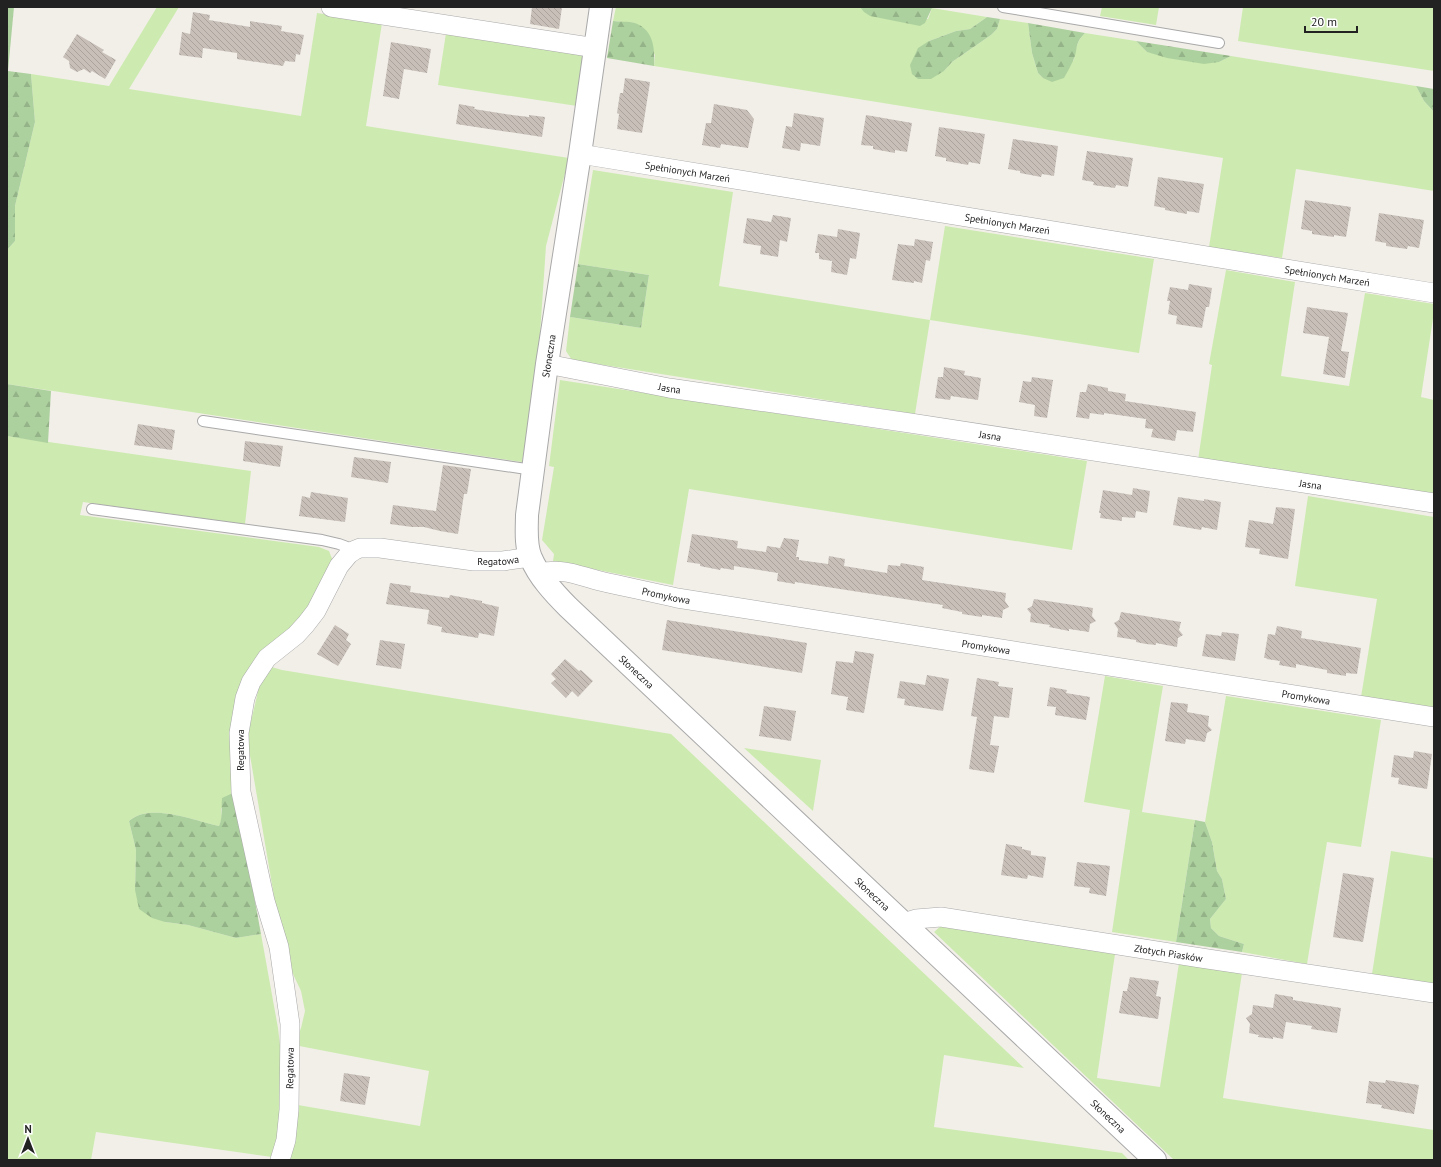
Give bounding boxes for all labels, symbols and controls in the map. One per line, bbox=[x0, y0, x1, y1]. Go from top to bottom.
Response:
scale bar bbox=[1305, 8, 1357, 34]
text: 20 m bbox=[1311, 14, 1337, 29]
street label: Spełnionych Marzeń bbox=[644, 158, 731, 185]
street label: Spełnionych Marzeń bbox=[964, 210, 1051, 237]
street label: Spełnionych Marzeń bbox=[1284, 262, 1371, 289]
street label: Słoneczna bbox=[539, 334, 559, 378]
street label: Jasna bbox=[656, 379, 682, 396]
street label: Jasna bbox=[977, 427, 1002, 443]
street label: Jasna bbox=[1297, 476, 1323, 492]
street label: Regatowa bbox=[477, 552, 520, 568]
street label: Promykowa bbox=[641, 584, 691, 607]
street label: Promykowa bbox=[961, 636, 1011, 657]
street label: Słoneczna bbox=[616, 652, 657, 691]
street label: Promykowa bbox=[1281, 687, 1331, 707]
street label: Regatowa bbox=[234, 729, 247, 771]
street label: Słoneczna bbox=[852, 874, 893, 913]
street label: Złotych Piasków bbox=[1133, 941, 1204, 965]
street label: Regatowa bbox=[283, 1047, 296, 1089]
street label: Słoneczna bbox=[1088, 1096, 1129, 1136]
north arrow bbox=[8, 1119, 48, 1159]
text: N bbox=[24, 1122, 32, 1136]

